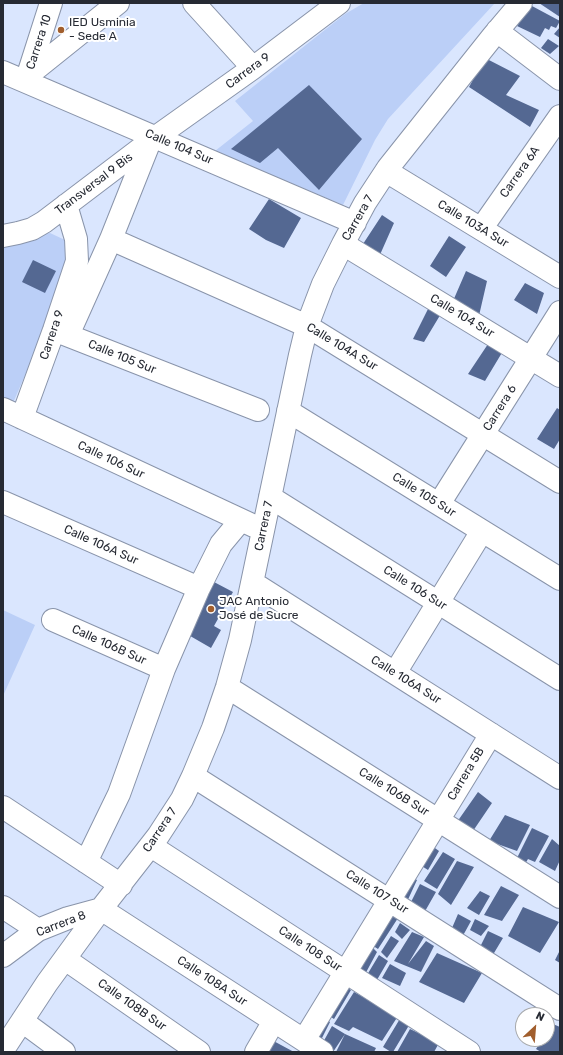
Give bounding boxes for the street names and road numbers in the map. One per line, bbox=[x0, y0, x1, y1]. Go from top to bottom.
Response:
street label: Carrera 10 bbox=[23, 13, 55, 71]
street label: Carrera 9 bbox=[223, 50, 273, 92]
street label: Calle 104 Sur bbox=[143, 126, 215, 168]
street label: Carrera 6A bbox=[497, 143, 543, 201]
street label: Transversal 9 Bis bbox=[52, 150, 136, 218]
street label: Carrera 7 bbox=[339, 193, 377, 243]
street label: Calle 103A Sur bbox=[435, 197, 511, 251]
street label: Calle 104 Sur bbox=[427, 291, 497, 341]
street label: Carrera 9 bbox=[37, 308, 67, 362]
street label: Calle 104A Sur bbox=[304, 320, 380, 374]
street label: Calle 105 Sur bbox=[86, 337, 158, 377]
street label: Carrera 6 bbox=[480, 382, 520, 434]
street label: Calle 106 Sur bbox=[75, 438, 147, 482]
street label: Calle 105 Sur bbox=[390, 470, 458, 520]
street label: Carrera 7 bbox=[252, 500, 276, 552]
street label: Calle 106A Sur bbox=[61, 522, 141, 568]
street label: Calle 106 Sur bbox=[381, 563, 449, 613]
street label: Calle 106B Sur bbox=[69, 622, 149, 668]
street label: Calle 106A Sur bbox=[368, 653, 444, 707]
street label: Carrera 5B bbox=[445, 745, 487, 803]
street label: Calle 106B Sur bbox=[356, 765, 432, 819]
street label: Carrera 7 bbox=[140, 805, 180, 855]
street label: Calle 107 Sur bbox=[343, 867, 411, 917]
street label: Carrera 8 bbox=[34, 908, 88, 940]
street label: Calle 108 Sur bbox=[276, 923, 344, 975]
street label: Calle 108A Sur bbox=[174, 953, 250, 1009]
street label: Calle 108B Sur bbox=[95, 976, 169, 1034]

